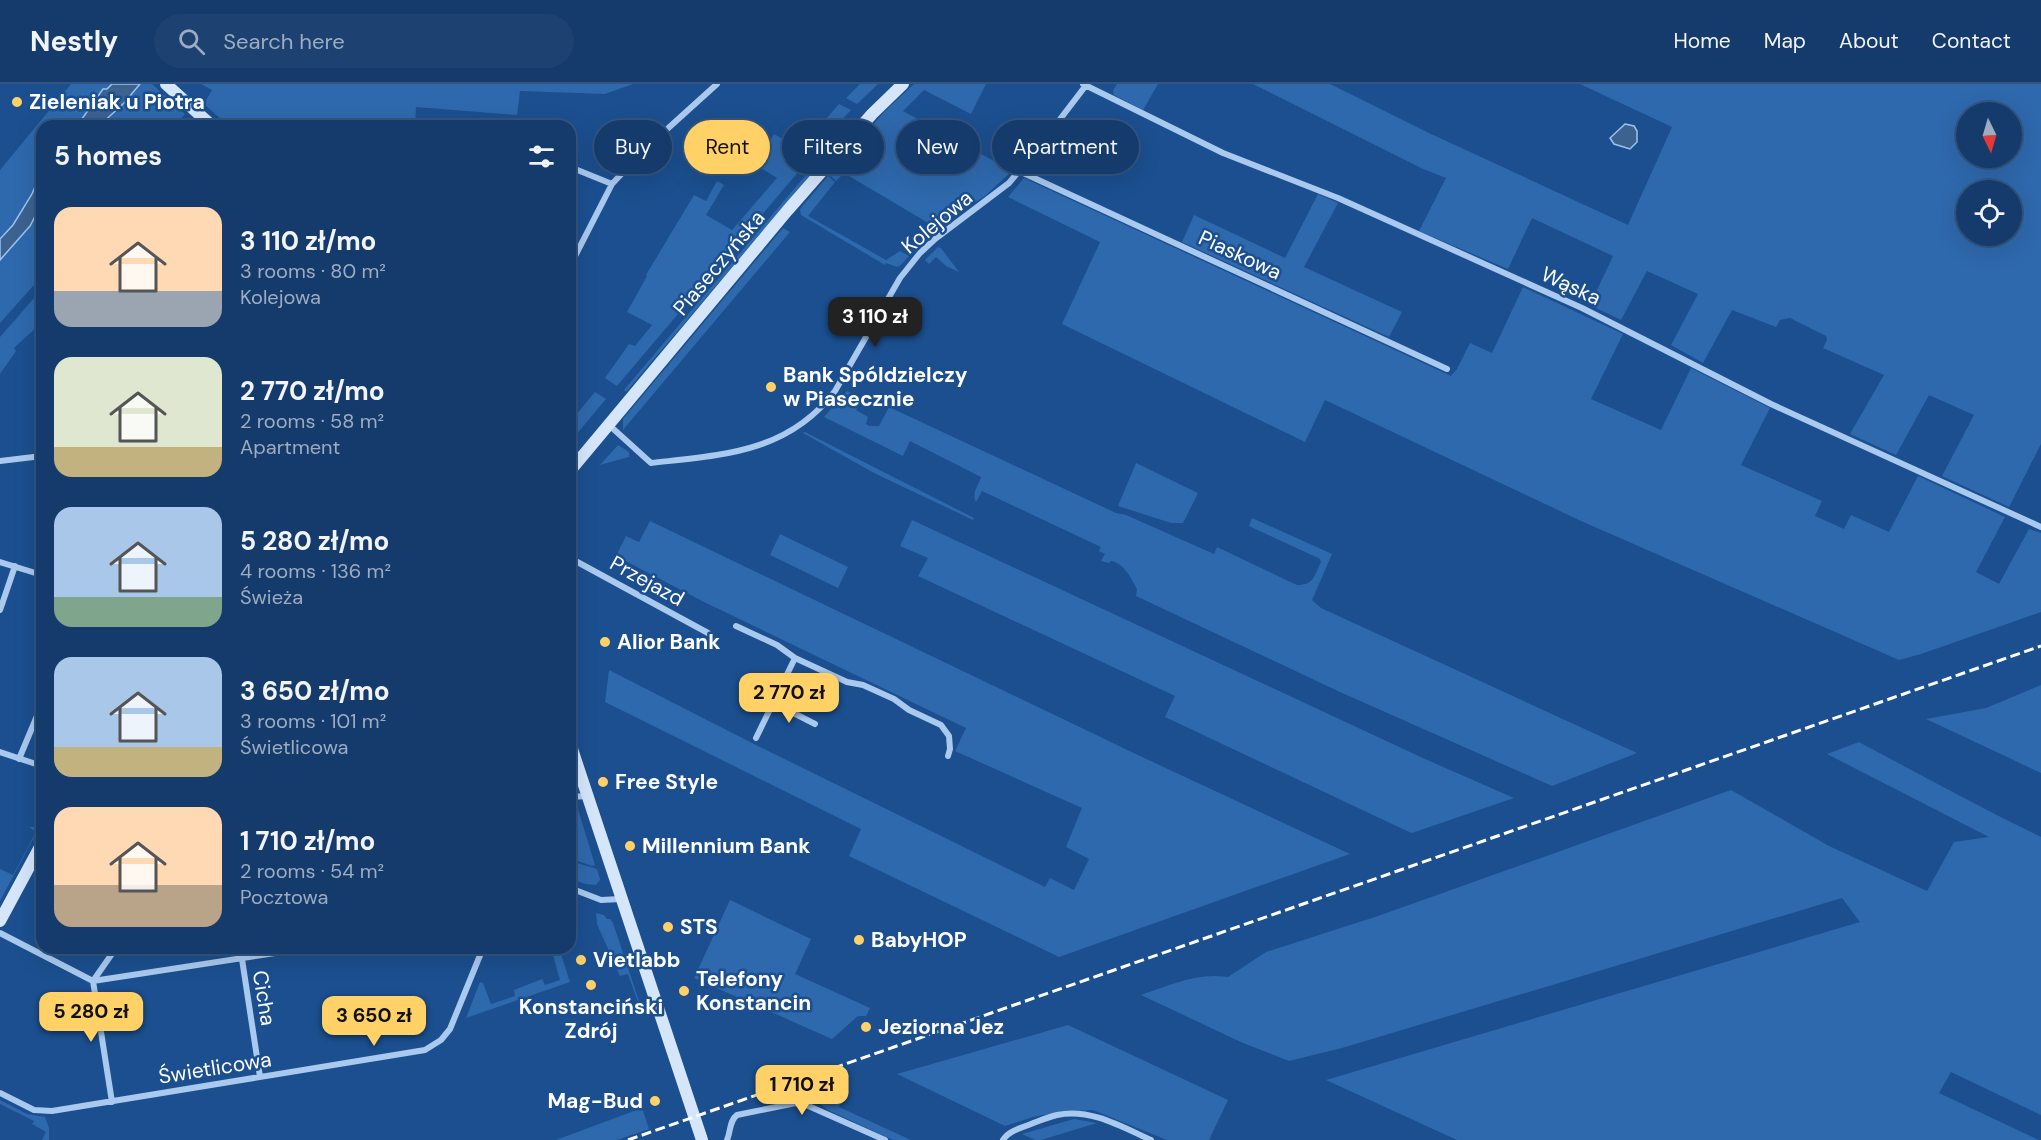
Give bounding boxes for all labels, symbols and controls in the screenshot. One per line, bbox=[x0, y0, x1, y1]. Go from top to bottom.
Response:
search box bbox=[154, 14, 574, 68]
text: Nestly bbox=[30, 23, 118, 60]
icon: search bbox=[175, 25, 208, 58]
text: Search here bbox=[223, 27, 345, 56]
text: Home bbox=[1673, 27, 1731, 55]
text: Map bbox=[1764, 27, 1806, 55]
text: About bbox=[1839, 27, 1899, 55]
text: Contact bbox=[1932, 27, 2011, 55]
place label: Zieleniak u Piotra bbox=[29, 88, 205, 116]
marker: Zieleniak u Piotra bbox=[10, 95, 24, 109]
north arrow bbox=[1956, 102, 2022, 168]
map controls bbox=[1956, 102, 2022, 246]
chip: Buy bbox=[594, 120, 672, 174]
chip: Rent bbox=[684, 120, 770, 174]
chip: Filters bbox=[782, 120, 884, 174]
chip: New bbox=[896, 120, 980, 174]
chip: Apartment bbox=[992, 120, 1139, 174]
text: 5 homes bbox=[54, 139, 162, 173]
icon: filters bbox=[525, 140, 558, 173]
button: locate bbox=[1956, 180, 2022, 246]
street label: Kolejowa bbox=[895, 184, 979, 260]
street label: Piaseczyńska bbox=[667, 205, 771, 321]
text: 3 110 zł/mo bbox=[240, 224, 376, 258]
street label: Piaskowa bbox=[1194, 224, 1286, 286]
icon: home bbox=[102, 231, 174, 303]
text: 3 rooms · 80 m² bbox=[240, 258, 386, 284]
street label: Wąska bbox=[1536, 260, 1606, 312]
text: Kolejowa bbox=[240, 284, 321, 310]
pin: 3 110 zł bbox=[813, 297, 937, 348]
text: 3 110 zł bbox=[842, 303, 908, 329]
place label: Bank Spóldzielczy w Piasecznie bbox=[783, 361, 968, 413]
text: 2 770 zł/mo bbox=[240, 374, 385, 408]
marker: Bank Spóldzielczy w Piasecznie bbox=[764, 380, 778, 394]
icon: home bbox=[102, 381, 174, 453]
text: 2 rooms · 58 m² bbox=[240, 408, 384, 434]
text: Apartment bbox=[240, 434, 340, 460]
text: 5 280 zł/mo bbox=[240, 524, 389, 558]
icon: home bbox=[102, 531, 174, 603]
street label: Przejazd bbox=[605, 549, 689, 613]
text: 4 rooms · 136 m² bbox=[240, 558, 391, 584]
text: Świeża bbox=[240, 584, 303, 610]
place label: Alior Bank bbox=[617, 628, 720, 656]
marker: Alior Bank bbox=[598, 635, 612, 649]
pin: 2 770 zł bbox=[727, 673, 851, 724]
text: 3 650 zł/mo bbox=[240, 674, 390, 708]
text: 2 770 zł bbox=[753, 679, 825, 705]
icon: home bbox=[102, 681, 174, 753]
text: 3 rooms · 101 m² bbox=[240, 708, 386, 734]
text: Świetlicowa bbox=[240, 734, 348, 760]
place label: Free Style bbox=[615, 768, 718, 796]
marker: Free Style bbox=[596, 775, 610, 789]
text: 1 710 zł/mo bbox=[240, 824, 375, 858]
icon: home bbox=[102, 831, 174, 903]
place label: Millennium Bank bbox=[642, 832, 810, 860]
marker: Millennium Bank bbox=[623, 839, 637, 853]
text: 2 rooms · 54 m² bbox=[240, 858, 384, 884]
text: Pocztowa bbox=[240, 884, 328, 910]
place label: STS bbox=[680, 913, 718, 941]
marker: STS bbox=[661, 920, 675, 934]
place label: BabyHOP bbox=[871, 926, 967, 954]
marker: BabyHOP bbox=[852, 933, 866, 947]
place label: Vietlabb bbox=[593, 946, 681, 974]
marker: Vietlabb bbox=[574, 953, 588, 967]
place label: Telefony Konstancin bbox=[696, 965, 811, 1017]
street label: Cicha bbox=[246, 968, 282, 1028]
marker: Konstanciński Zdrój bbox=[584, 978, 598, 992]
marker: Telefony Konstancin bbox=[677, 984, 691, 998]
pin: 5 280 zł bbox=[29, 992, 153, 1043]
place label: Konstanciński Zdrój bbox=[519, 993, 663, 1045]
pin: 3 650 zł bbox=[312, 996, 436, 1047]
text: 5 280 zł bbox=[53, 998, 129, 1024]
text: 3 650 zł bbox=[336, 1002, 412, 1028]
place label: Jeziorna Jez bbox=[878, 1013, 1004, 1041]
marker: Jeziorna Jez bbox=[859, 1020, 873, 1034]
street label: Świetlicowa bbox=[157, 1045, 273, 1091]
pin: 1 710 zł bbox=[740, 1065, 864, 1116]
text: 1 710 zł bbox=[770, 1071, 834, 1097]
place label: Mag-Bud bbox=[547, 1087, 643, 1115]
marker: Mag-Bud bbox=[648, 1094, 662, 1108]

